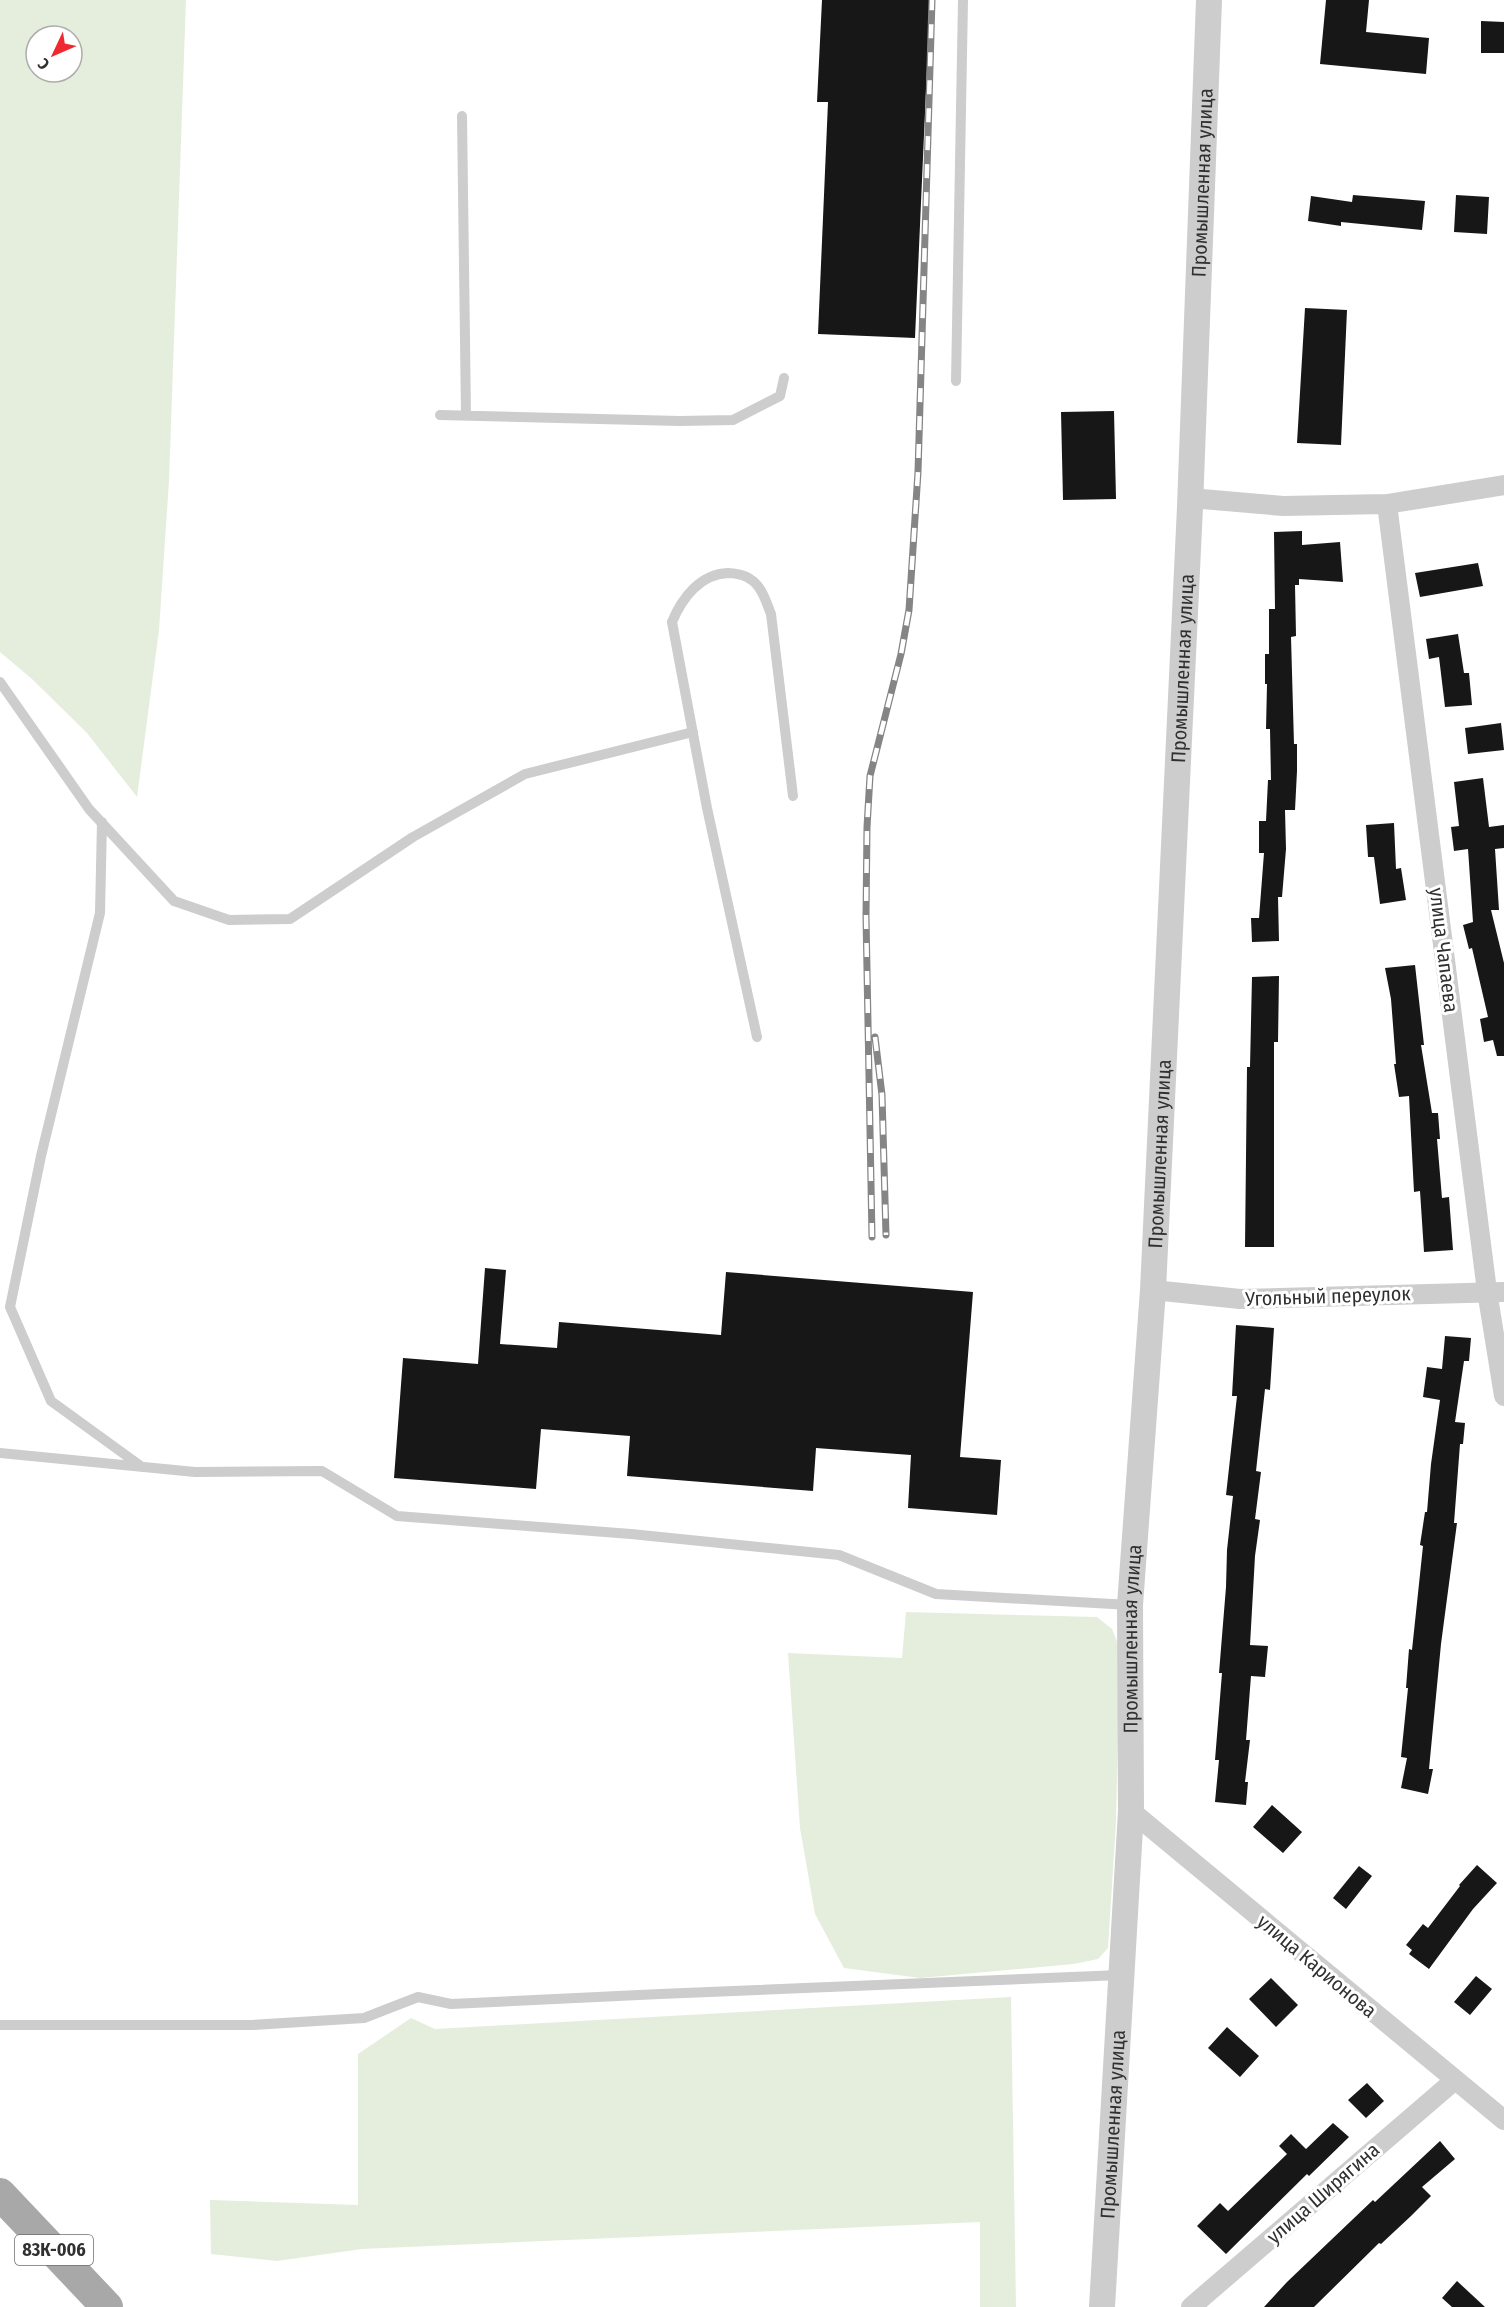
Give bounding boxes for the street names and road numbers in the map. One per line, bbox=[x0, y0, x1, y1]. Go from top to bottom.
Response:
street label: Промышленная улица bbox=[1187, 88, 1218, 278]
street label: Промышленная улица bbox=[1166, 573, 1199, 763]
street label: улица Чапаева bbox=[1424, 886, 1464, 1014]
street label: Промышленная улица bbox=[1143, 1059, 1176, 1249]
street label: Угольный переулок bbox=[1244, 1281, 1412, 1311]
street label: Промышленная улица bbox=[1118, 1544, 1146, 1733]
street label: улица Карионова bbox=[1253, 1909, 1381, 2023]
street label: Промышленная улица bbox=[1095, 2029, 1130, 2219]
street label: улица Ширягина bbox=[1262, 2138, 1384, 2248]
road number: 83К-006 bbox=[15, 2235, 93, 2265]

